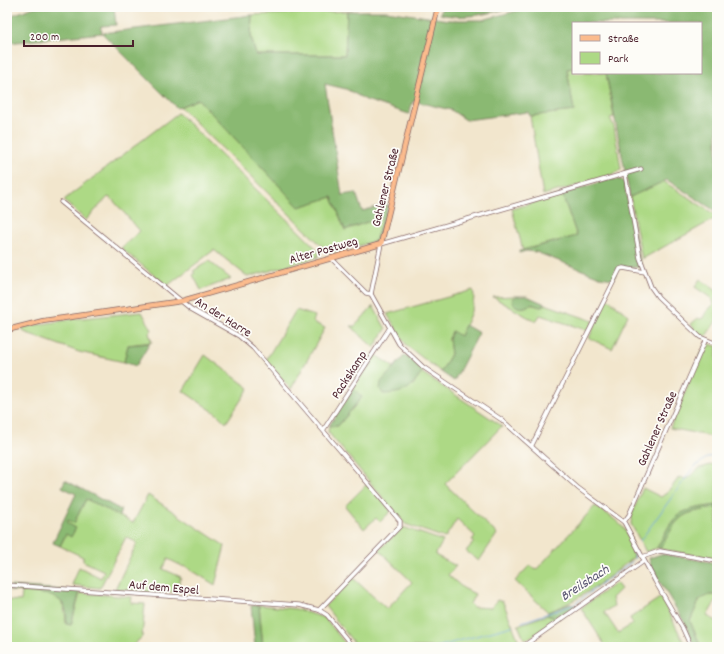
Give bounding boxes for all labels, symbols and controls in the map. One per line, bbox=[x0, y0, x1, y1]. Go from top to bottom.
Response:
scale bar bbox=[24, 22, 133, 48]
legend bbox=[572, 22, 702, 74]
text: 200 m bbox=[30, 29, 59, 46]
text: Straße bbox=[608, 31, 639, 48]
text: Park bbox=[608, 51, 629, 68]
street label: Gahlener Straße bbox=[367, 146, 405, 229]
street label: Alter Postweg bbox=[287, 233, 360, 270]
street label: An der Harre bbox=[191, 293, 255, 343]
street label: Packskamp bbox=[327, 347, 373, 403]
street label: Gahlener Straße bbox=[633, 388, 683, 470]
water label: Breilsbach bbox=[557, 560, 614, 607]
street label: Auf dem Espel bbox=[128, 576, 200, 601]

